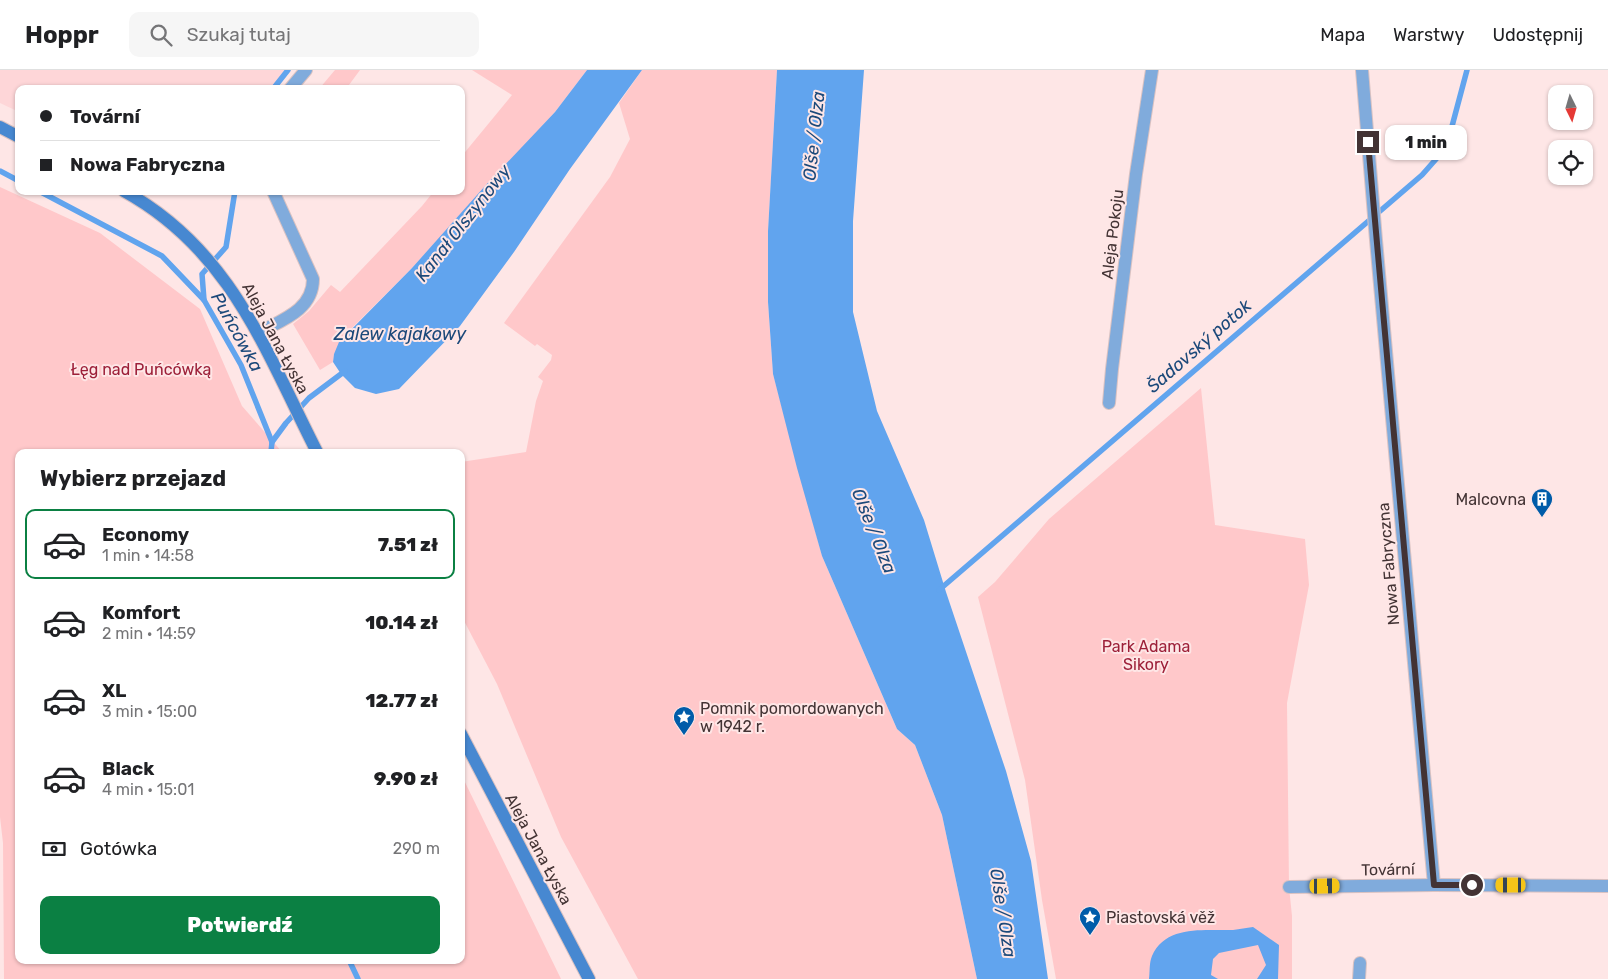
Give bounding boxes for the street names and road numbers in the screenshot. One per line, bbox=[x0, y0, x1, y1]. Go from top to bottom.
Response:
street label: Aleja Pokoju bbox=[1098, 188, 1127, 280]
street label: Aleja Jana Łyska bbox=[238, 279, 313, 397]
street label: Nowa Fabryczna bbox=[1374, 502, 1403, 626]
street label: Aleja Jana Łyska bbox=[501, 790, 576, 908]
street label: Tovární bbox=[1361, 860, 1416, 879]

